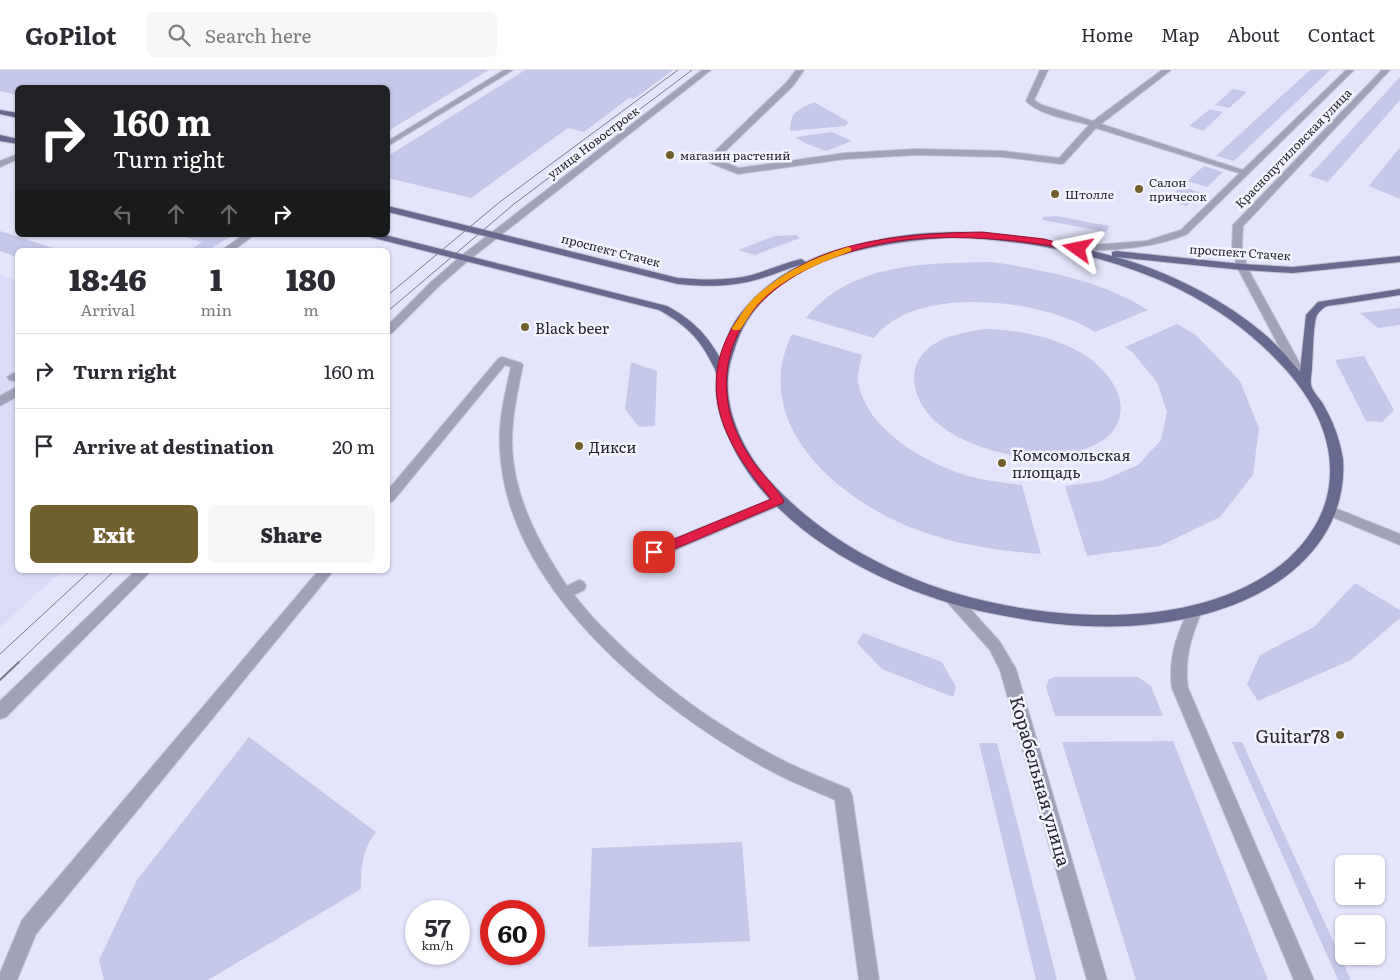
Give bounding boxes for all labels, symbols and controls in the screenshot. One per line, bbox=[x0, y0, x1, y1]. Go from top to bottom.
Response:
search box bbox=[147, 12, 497, 57]
text: GoPilot bbox=[25, 17, 117, 52]
icon: search bbox=[165, 21, 193, 49]
text: Search here bbox=[205, 21, 311, 49]
text: Home bbox=[1081, 21, 1133, 48]
text: Map bbox=[1161, 21, 1199, 48]
text: About bbox=[1227, 21, 1280, 48]
text: Contact bbox=[1308, 21, 1375, 48]
street label: Краснопутиловская улица bbox=[1231, 84, 1356, 212]
text: 160 m bbox=[113, 95, 211, 147]
street label: улица Новостроек bbox=[543, 101, 643, 183]
icon: right bbox=[30, 105, 95, 170]
text: Turn right bbox=[113, 142, 225, 175]
place label: магазин растений bbox=[680, 146, 790, 164]
marker: магазин растений bbox=[664, 149, 676, 161]
place label: Салон причесок bbox=[1149, 173, 1206, 205]
marker: Салон причесок bbox=[1133, 183, 1145, 195]
place label: Штолле bbox=[1065, 185, 1114, 203]
marker: Штолле bbox=[1049, 188, 1061, 200]
icon: left bbox=[109, 200, 137, 228]
icon: ahead bbox=[162, 200, 190, 228]
icon: ahead bbox=[215, 200, 243, 228]
icon: right bbox=[268, 200, 296, 228]
position arrow bbox=[1051, 222, 1103, 274]
street label: проспект Стачек bbox=[560, 229, 662, 271]
street label: проспект Стачек bbox=[1189, 239, 1291, 265]
text: 18:46 bbox=[69, 256, 147, 300]
text: 1 bbox=[210, 256, 223, 300]
text: 180 bbox=[286, 256, 336, 300]
text: Arrival bbox=[80, 297, 135, 321]
text: min bbox=[201, 297, 232, 321]
text: m bbox=[303, 297, 319, 321]
place label: Black beer bbox=[535, 316, 609, 339]
marker: Black beer bbox=[519, 321, 531, 333]
icon: right bbox=[30, 357, 58, 385]
text: Turn right bbox=[73, 357, 177, 385]
text: 160 m bbox=[324, 357, 375, 385]
icon: arrive bbox=[30, 432, 58, 460]
text: Arrive at destination bbox=[73, 432, 274, 460]
text: 20 m bbox=[332, 432, 375, 460]
place label: Дикси bbox=[589, 435, 637, 458]
marker: Дикси bbox=[573, 440, 585, 452]
place label: Комсомольская площадь bbox=[1012, 443, 1130, 483]
marker: Комсомольская площадь bbox=[996, 457, 1008, 469]
button: Exit bbox=[30, 505, 198, 563]
button: Share bbox=[208, 505, 375, 563]
pin bbox=[633, 531, 675, 573]
icon: arrive bbox=[640, 538, 668, 566]
street label: Корабельная улица bbox=[1004, 693, 1078, 870]
place label: Guitar78 bbox=[1255, 722, 1330, 749]
marker: Guitar78 bbox=[1334, 729, 1346, 741]
map controls bbox=[1335, 855, 1385, 965]
button: + bbox=[1335, 855, 1385, 905]
speed limit sign: 60 bbox=[480, 900, 545, 965]
text: 57 bbox=[424, 908, 451, 945]
button: − bbox=[1335, 915, 1385, 965]
text: km/h bbox=[422, 936, 453, 954]

